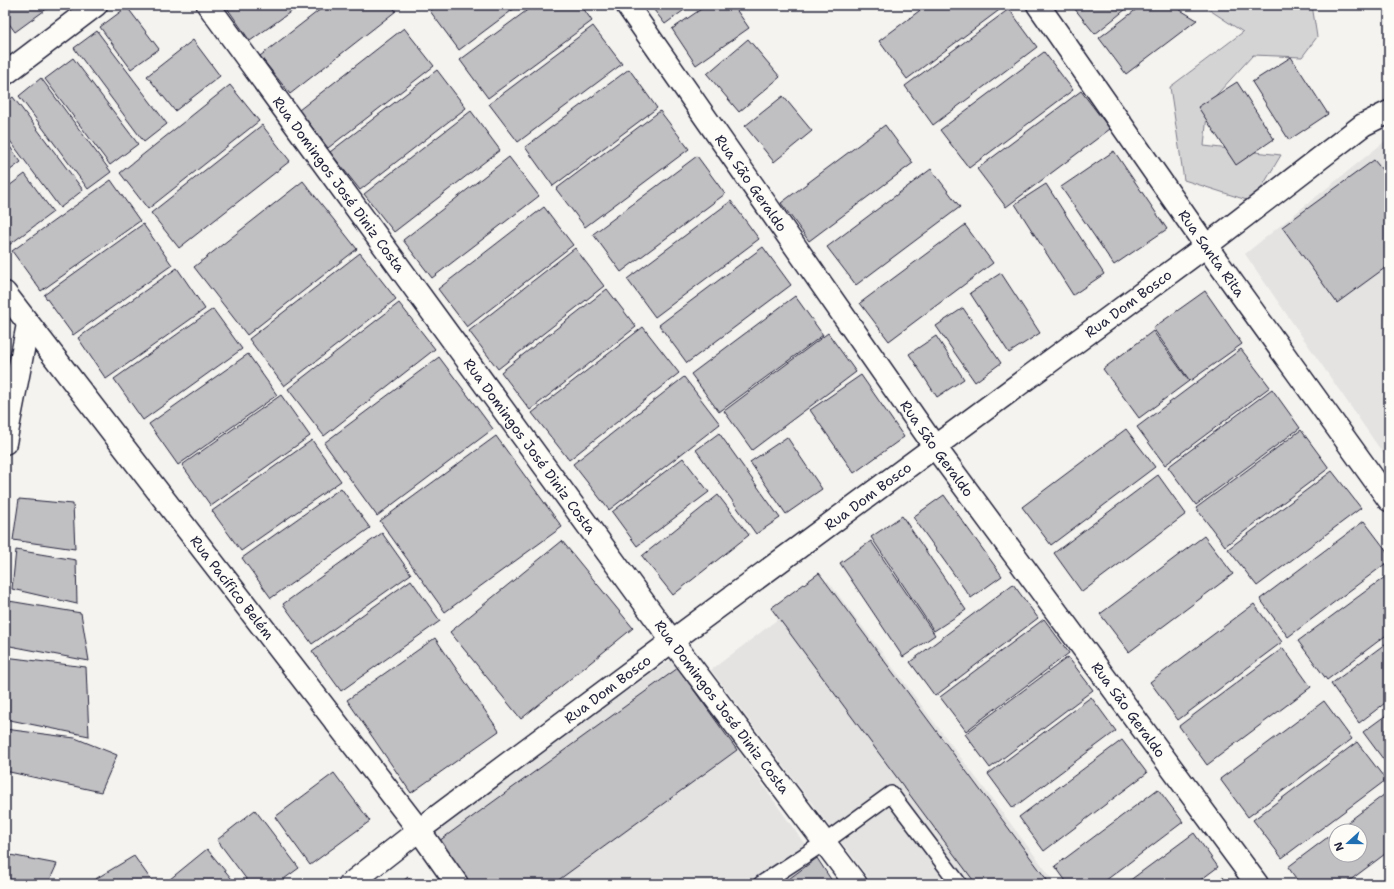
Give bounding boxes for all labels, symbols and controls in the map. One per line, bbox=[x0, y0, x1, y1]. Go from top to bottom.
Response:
street label: Rua Domingos José Diniz Costa bbox=[269, 93, 409, 276]
street label: Rua São Geraldo bbox=[711, 131, 791, 235]
street label: Rua Santa Rita bbox=[1175, 206, 1249, 301]
street label: Rua Dom Bosco bbox=[1081, 265, 1175, 342]
street label: Rua Domingos José Diniz Costa bbox=[460, 355, 600, 538]
street label: Rua São Geraldo bbox=[896, 397, 977, 500]
street label: Rua Dom Bosco bbox=[821, 458, 915, 534]
street label: Rua Pacífico Belém bbox=[186, 532, 278, 643]
street label: Rua Domingos José Diniz Costa bbox=[651, 616, 794, 798]
street label: Rua Dom Bosco bbox=[561, 651, 654, 727]
street label: Rua São Geraldo bbox=[1087, 658, 1170, 761]
north arrow bbox=[1328, 823, 1368, 863]
text: N bbox=[1330, 839, 1348, 853]

